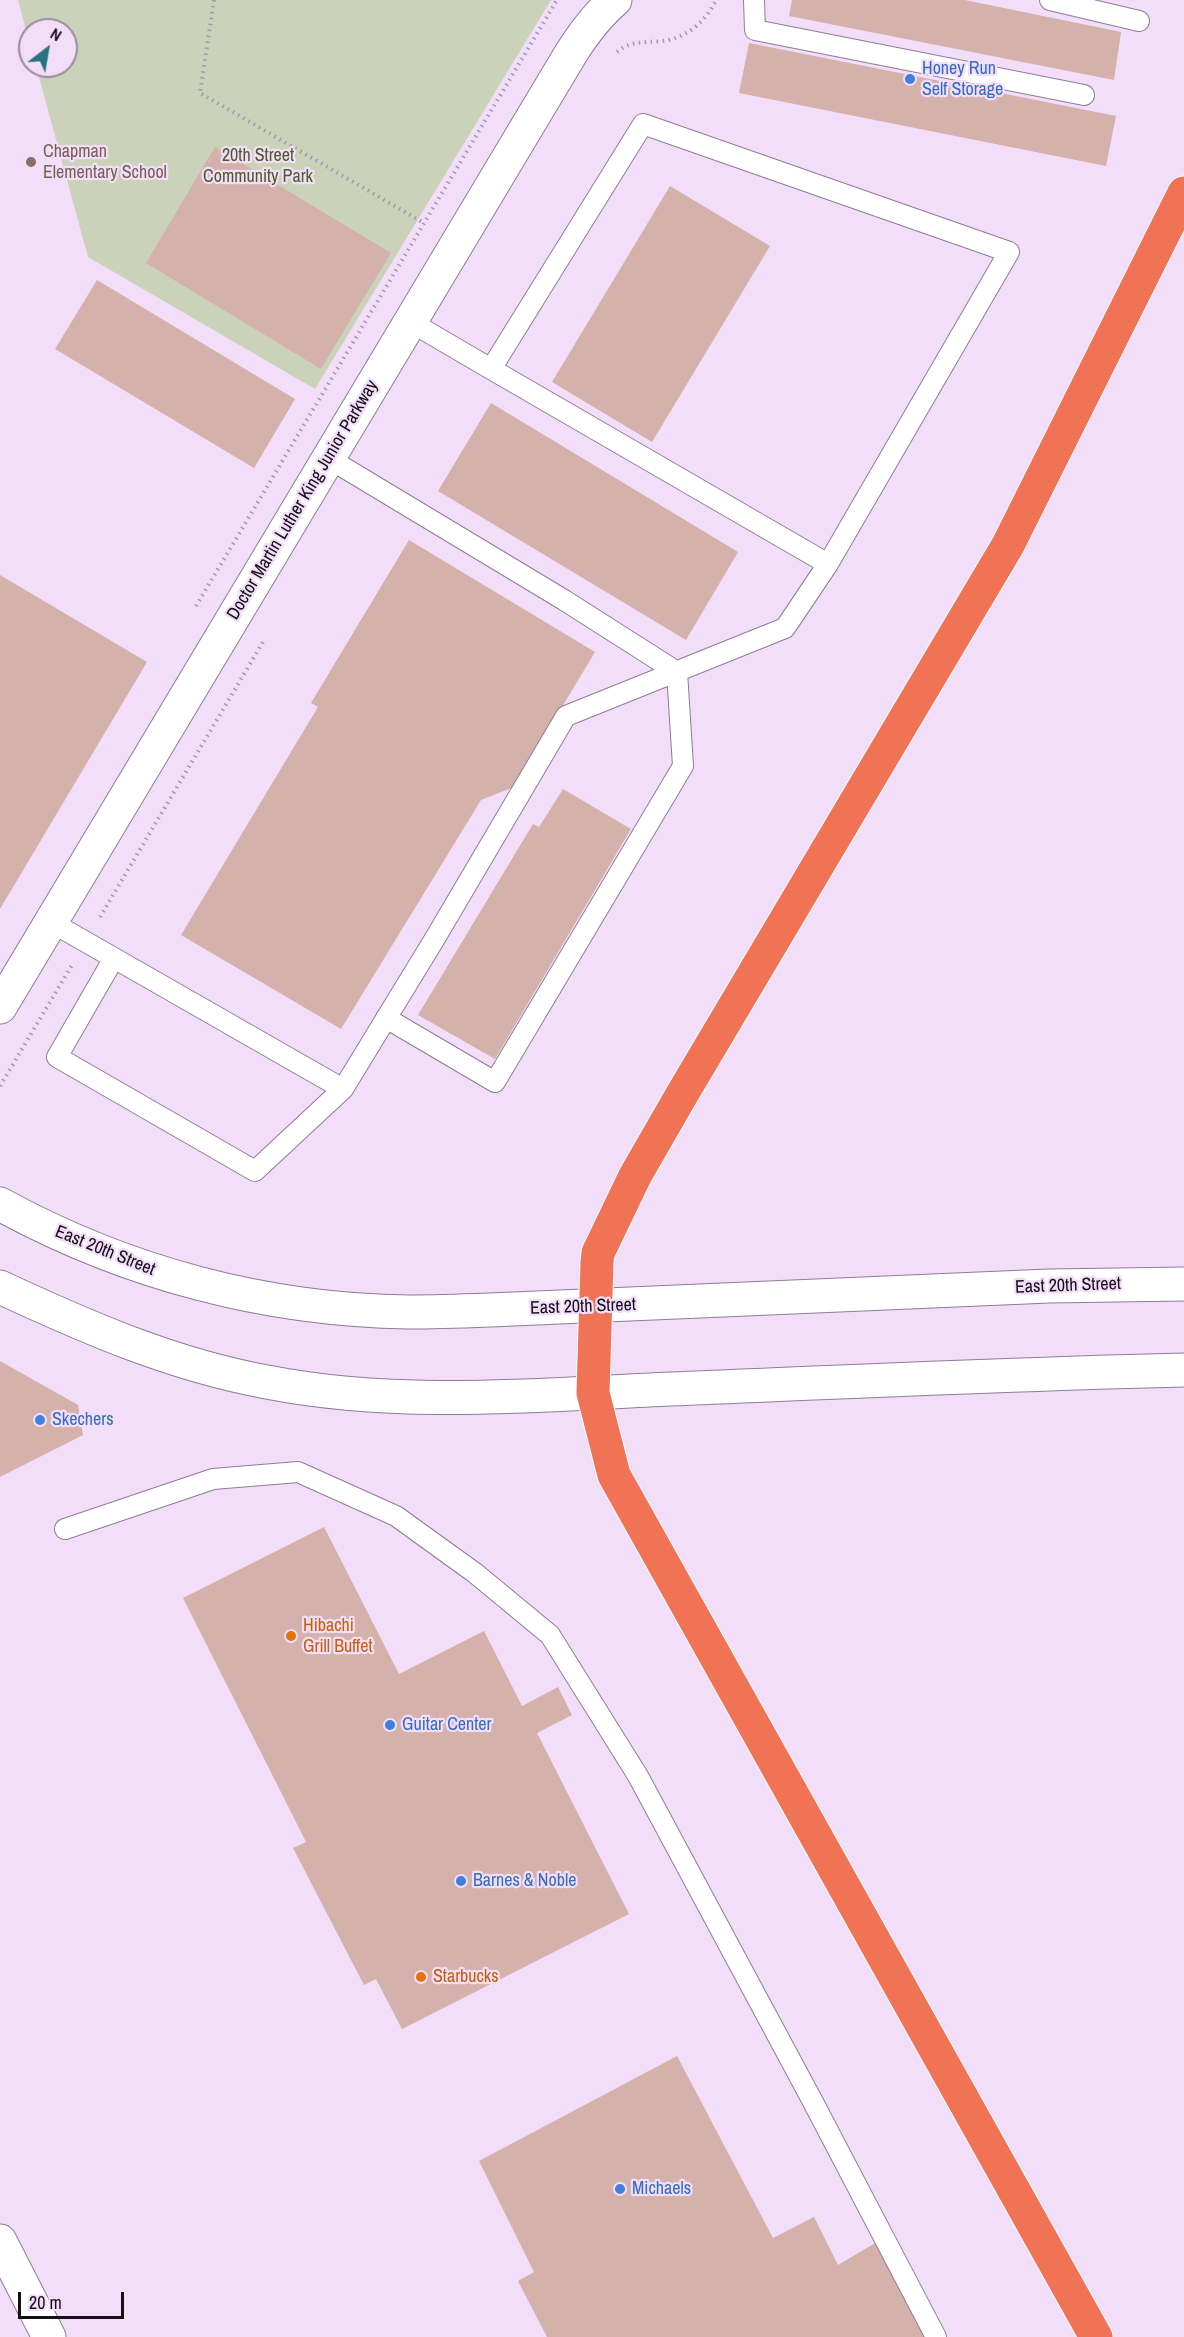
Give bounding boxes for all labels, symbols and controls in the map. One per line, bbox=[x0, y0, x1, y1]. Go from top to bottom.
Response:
north arrow bbox=[18, 18, 78, 78]
text: N bbox=[47, 22, 66, 46]
place label: Honey Run Self Storage bbox=[922, 58, 1003, 100]
marker: Honey Run Self Storage bbox=[903, 72, 917, 86]
place label: Chapman Elementary School bbox=[43, 141, 167, 184]
park label: 20th Street Community Park bbox=[203, 145, 313, 188]
marker: Chapman Elementary School bbox=[24, 155, 38, 169]
street label: Doctor Martin Luther King Junior Parkway bbox=[223, 376, 383, 624]
street label: East 20th Street bbox=[52, 1221, 158, 1281]
street label: East 20th Street bbox=[1015, 1273, 1121, 1299]
street label: East 20th Street bbox=[530, 1294, 636, 1320]
place label: Skechers bbox=[52, 1409, 114, 1431]
marker: Skechers bbox=[33, 1413, 47, 1427]
place label: Hibachi Grill Buffet bbox=[303, 1615, 372, 1658]
marker: Hibachi Grill Buffet bbox=[284, 1629, 298, 1643]
place label: Guitar Center bbox=[402, 1714, 491, 1736]
marker: Guitar Center bbox=[383, 1718, 397, 1732]
place label: Barnes & Noble bbox=[473, 1870, 576, 1892]
marker: Barnes & Noble bbox=[454, 1874, 468, 1888]
place label: Starbucks bbox=[433, 1966, 499, 1988]
marker: Starbucks bbox=[414, 1970, 428, 1984]
place label: Michaels bbox=[632, 2178, 691, 2200]
marker: Michaels bbox=[613, 2182, 627, 2196]
scale bar bbox=[21, 2280, 128, 2318]
text: 20 m bbox=[29, 2290, 62, 2315]

